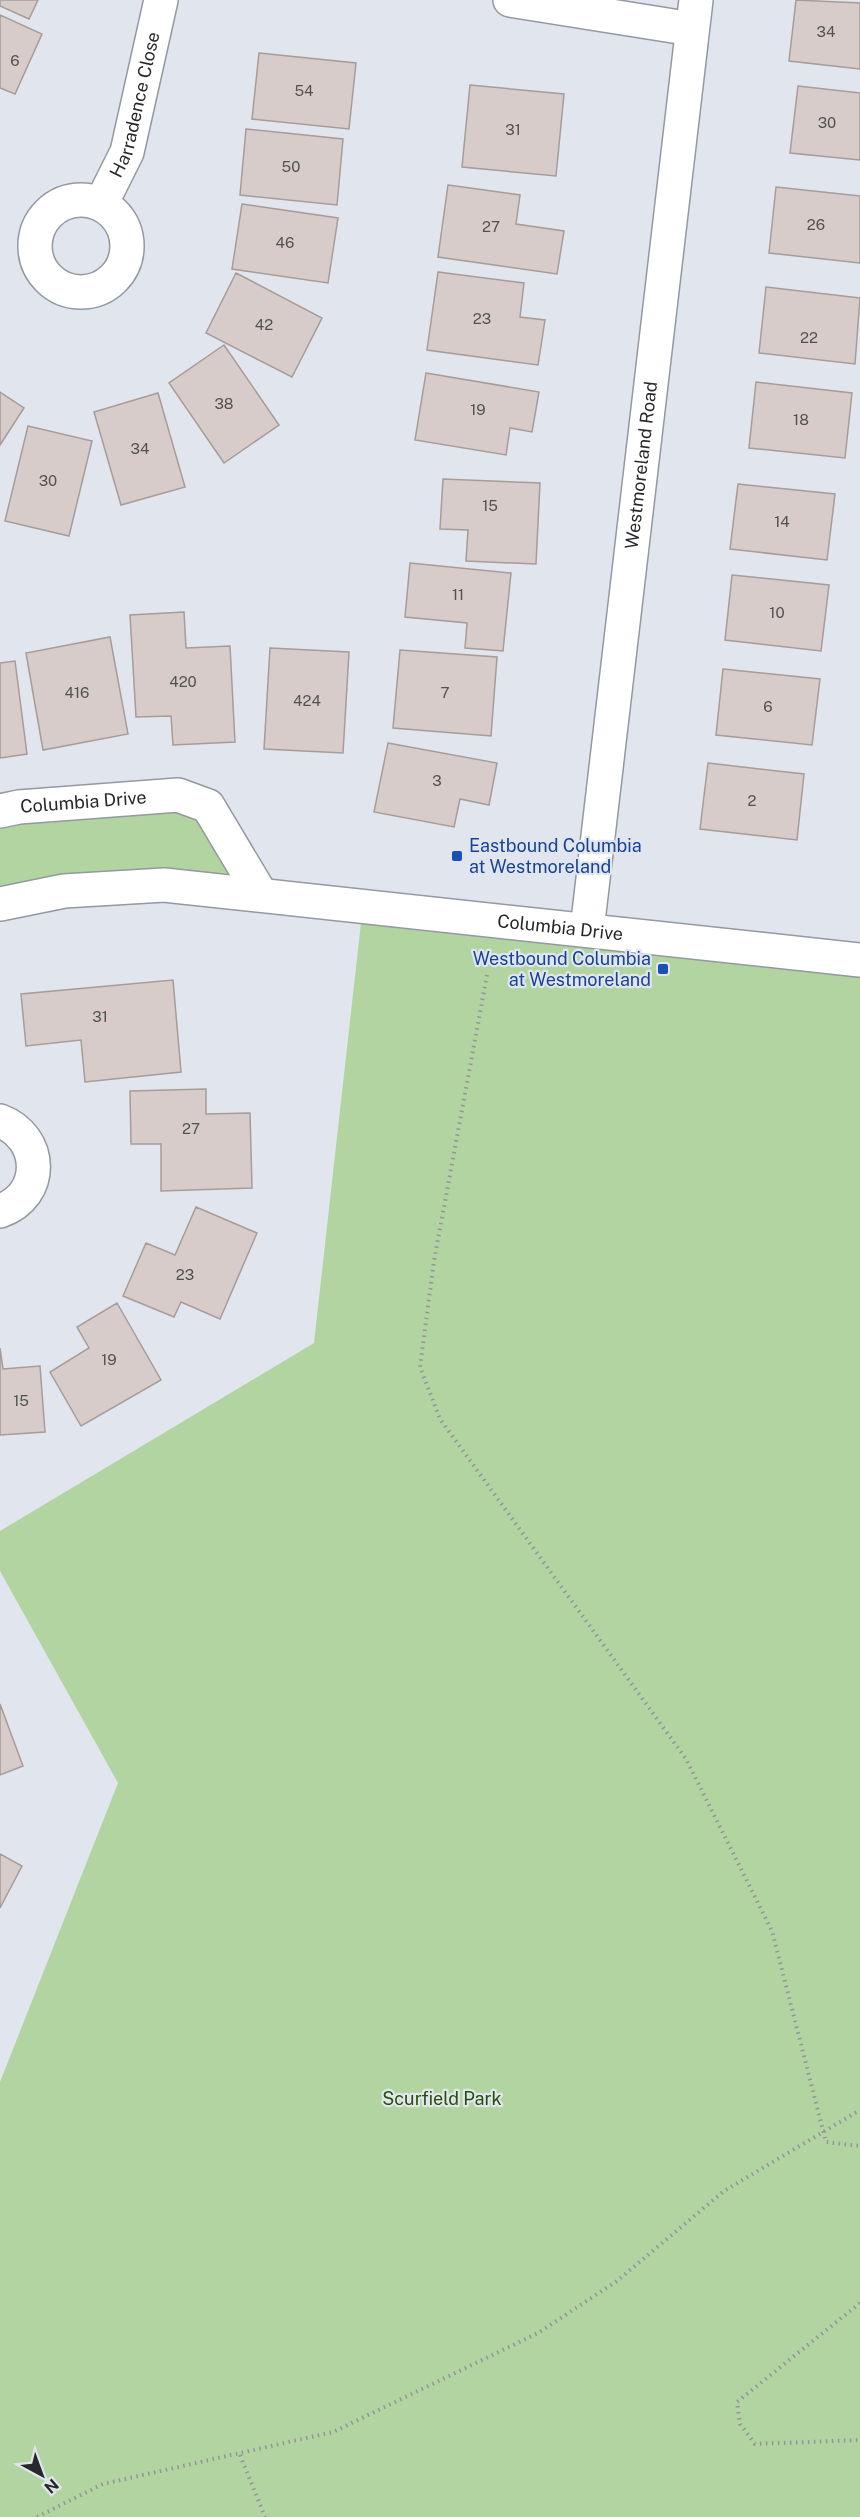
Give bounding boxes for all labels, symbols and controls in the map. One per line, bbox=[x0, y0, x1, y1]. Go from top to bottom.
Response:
house number: 34 bbox=[817, 23, 835, 40]
street label: Harradence Close bbox=[105, 30, 164, 181]
house number: 6 bbox=[10, 52, 20, 69]
house number: 54 bbox=[294, 82, 314, 99]
house number: 30 bbox=[818, 114, 836, 131]
house number: 31 bbox=[505, 121, 521, 138]
house number: 50 bbox=[282, 158, 300, 175]
house number: 26 bbox=[807, 216, 825, 233]
house number: 27 bbox=[482, 218, 500, 235]
house number: 46 bbox=[276, 234, 294, 251]
house number: 23 bbox=[473, 310, 491, 327]
house number: 42 bbox=[255, 316, 273, 333]
house number: 22 bbox=[800, 329, 818, 346]
street label: Westmoreland Road bbox=[621, 380, 661, 550]
house number: 38 bbox=[214, 395, 234, 412]
house number: 19 bbox=[470, 401, 486, 418]
house number: 18 bbox=[793, 411, 809, 428]
house number: 34 bbox=[131, 440, 149, 457]
house number: 30 bbox=[39, 472, 57, 489]
house number: 15 bbox=[482, 497, 498, 514]
house number: 14 bbox=[774, 513, 790, 530]
house number: 11 bbox=[452, 586, 464, 603]
house number: 10 bbox=[769, 604, 785, 621]
house number: 420 bbox=[169, 673, 197, 690]
house number: 416 bbox=[65, 684, 89, 701]
house number: 7 bbox=[440, 684, 450, 701]
house number: 424 bbox=[293, 692, 321, 709]
house number: 6 bbox=[763, 698, 773, 715]
house number: 3 bbox=[432, 772, 442, 789]
street label: Columbia Drive bbox=[19, 786, 147, 817]
house number: 2 bbox=[748, 792, 757, 809]
place label: Eastbound Columbia at Westmoreland bbox=[469, 835, 642, 877]
marker: Eastbound Columbia at Westmoreland bbox=[450, 849, 464, 863]
street label: Columbia Drive bbox=[496, 910, 624, 944]
place label: Westbound Columbia at Westmoreland bbox=[473, 948, 651, 990]
marker: Westbound Columbia at Westmoreland bbox=[656, 962, 670, 976]
house number: 31 bbox=[92, 1008, 108, 1025]
house number: 27 bbox=[182, 1120, 200, 1137]
house number: 23 bbox=[176, 1266, 194, 1283]
house number: 19 bbox=[101, 1351, 117, 1368]
house number: 15 bbox=[13, 1392, 29, 1409]
park label: Scurfield Park bbox=[382, 2088, 502, 2109]
north arrow bbox=[12, 2445, 72, 2505]
text: N bbox=[41, 2475, 62, 2497]

